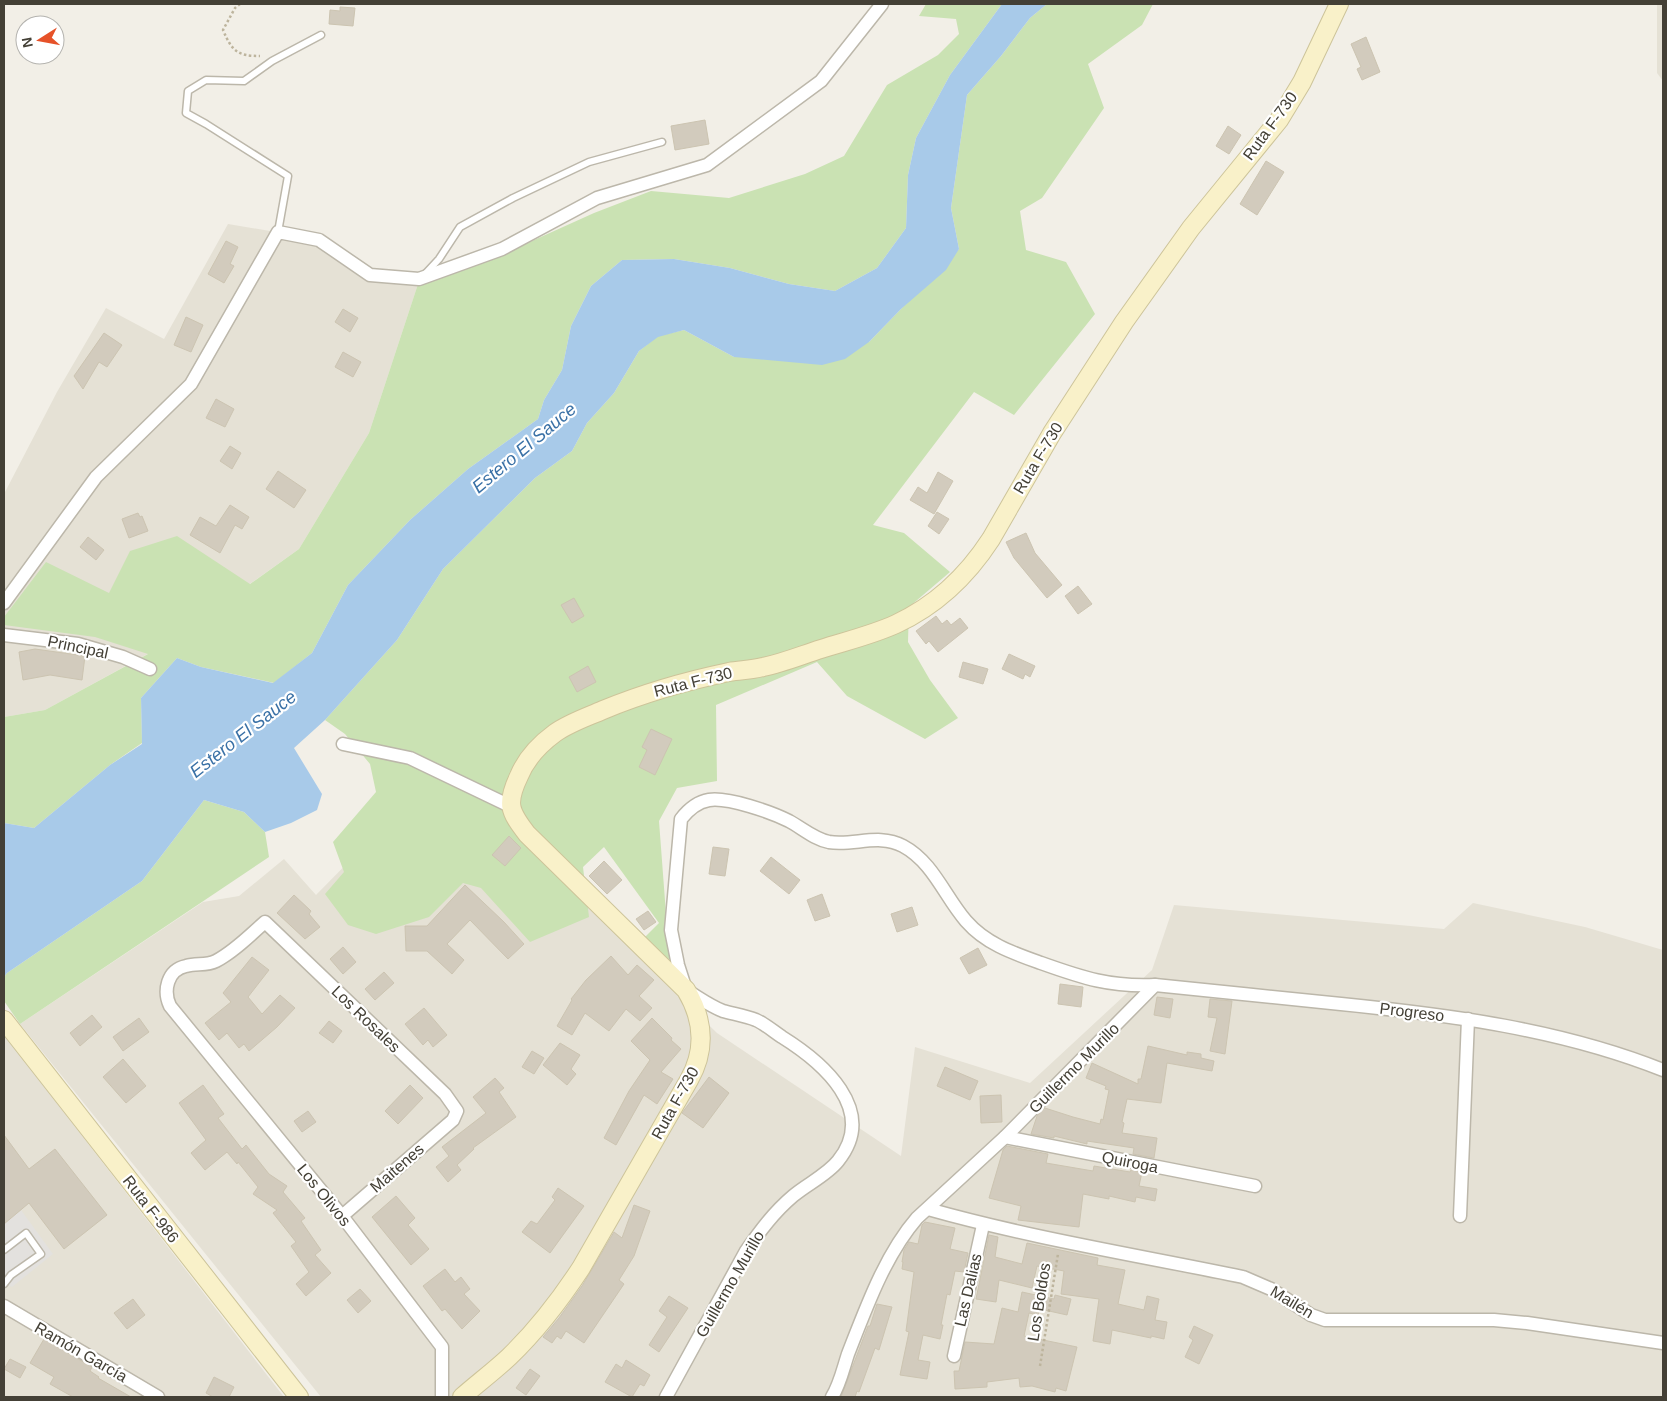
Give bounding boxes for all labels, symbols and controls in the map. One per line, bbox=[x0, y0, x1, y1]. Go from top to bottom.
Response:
north arrow bbox=[15, 15, 65, 65]
text: N bbox=[18, 36, 36, 49]
street label: Ruta F-730 bbox=[1240, 89, 1300, 163]
water label: Estero El Sauce bbox=[468, 399, 580, 497]
street label: Ruta F-730 bbox=[1010, 419, 1066, 497]
street label: Principal bbox=[46, 632, 110, 662]
street label: Ruta F-730 bbox=[652, 664, 734, 700]
water label: Estero El Sauce bbox=[186, 686, 300, 782]
street label: Los Rosales bbox=[328, 982, 404, 1056]
street label: Progreso bbox=[1379, 1000, 1445, 1024]
street label: Guillermo Murillo bbox=[1026, 1019, 1123, 1116]
street label: Ruta F-730 bbox=[648, 1064, 702, 1142]
street label: Maitenes bbox=[367, 1140, 427, 1196]
street label: Quiroga bbox=[1100, 1148, 1160, 1176]
street label: Los Olivos bbox=[294, 1161, 354, 1229]
street label: Ruta F-986 bbox=[120, 1172, 182, 1246]
street label: Guillermo Murillo bbox=[693, 1228, 767, 1340]
street label: Las Dalias bbox=[951, 1252, 985, 1328]
street label: Los Boldos bbox=[1024, 1262, 1054, 1342]
street label: Mailén bbox=[1267, 1283, 1317, 1321]
street label: Ramón García bbox=[32, 1319, 130, 1385]

